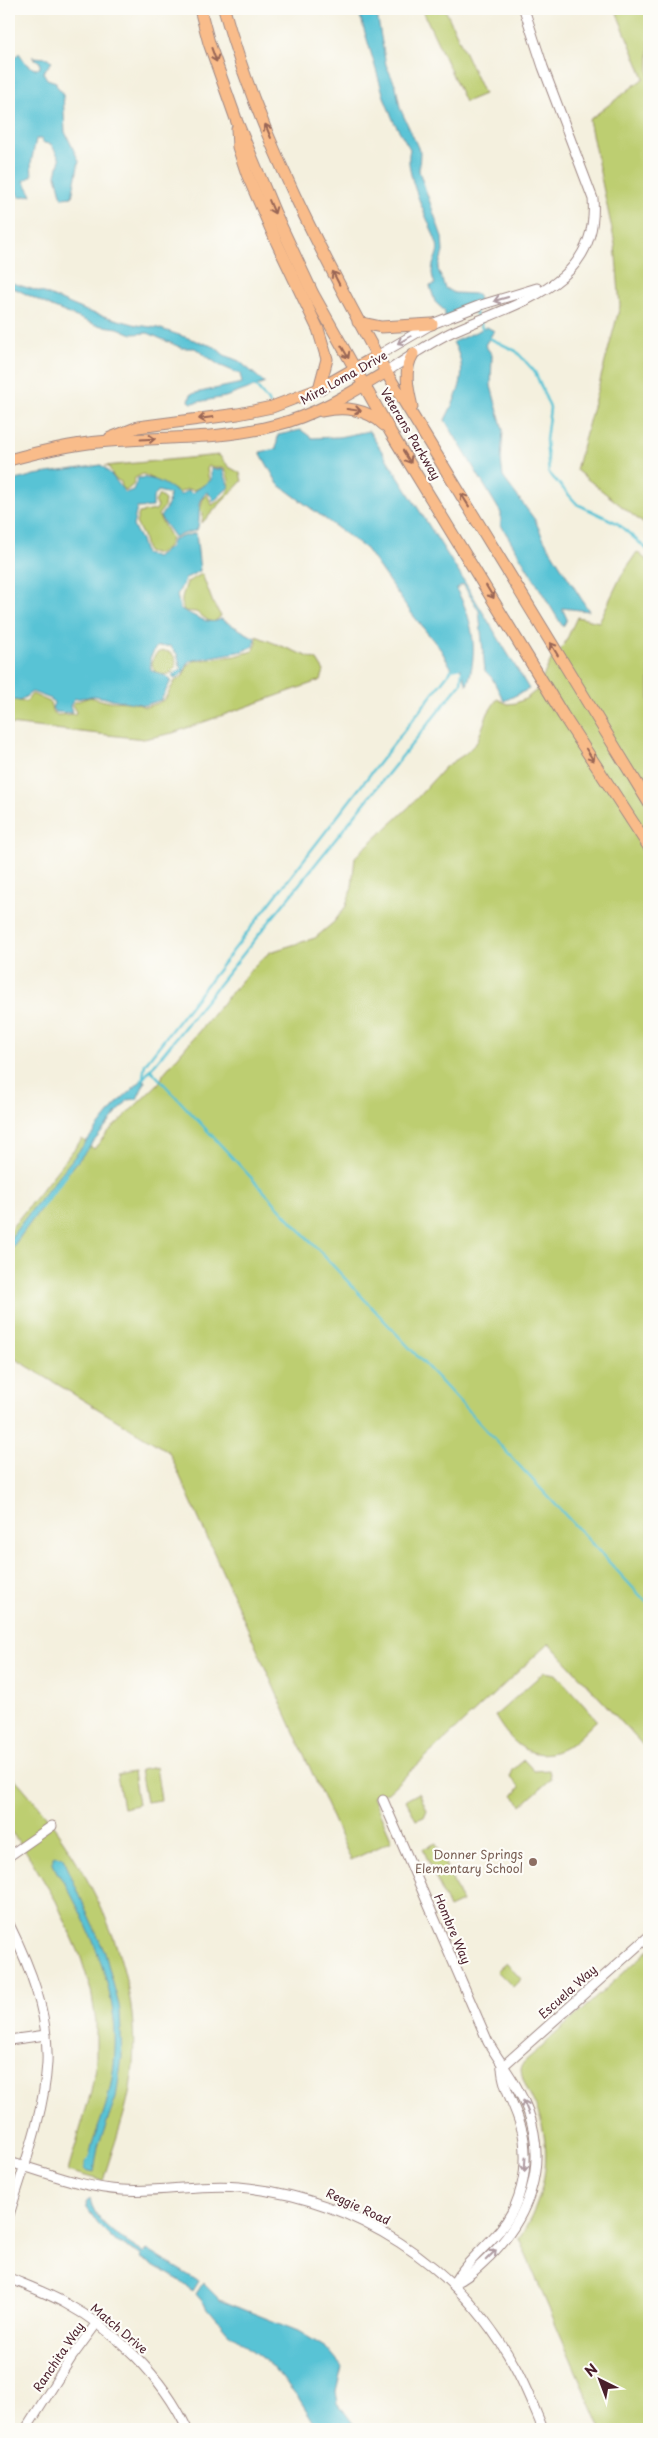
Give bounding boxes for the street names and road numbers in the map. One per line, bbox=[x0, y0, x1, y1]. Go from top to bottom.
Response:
street label: Mira Loma Drive bbox=[297, 346, 390, 409]
street label: Veterans Parkway bbox=[376, 384, 446, 483]
street label: Hombre Way bbox=[430, 1891, 476, 1967]
street label: Escuela Way bbox=[534, 1960, 601, 2022]
street label: Reggie Road bbox=[323, 2183, 394, 2229]
street label: Match Drive bbox=[87, 2299, 152, 2358]
street label: Ranchita Way bbox=[28, 2318, 88, 2395]

